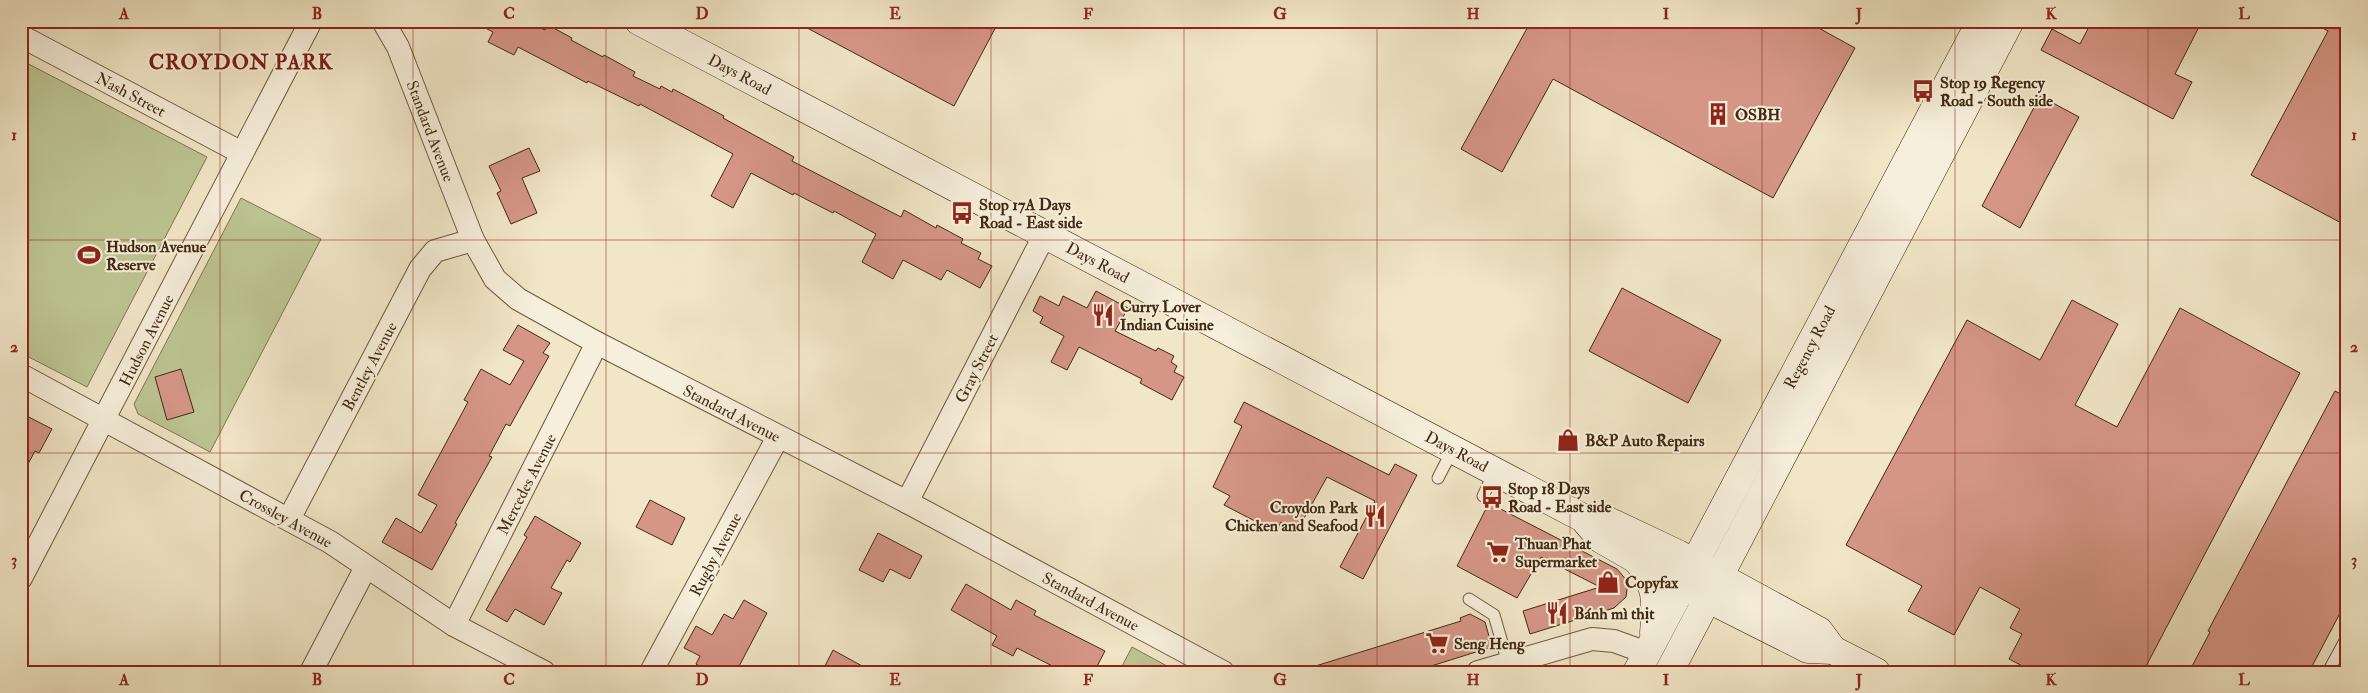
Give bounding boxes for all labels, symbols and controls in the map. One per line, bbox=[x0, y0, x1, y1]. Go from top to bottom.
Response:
text: A bbox=[118, 4, 130, 24]
text: B bbox=[312, 4, 322, 24]
text: C bbox=[503, 4, 515, 24]
text: D bbox=[695, 4, 709, 24]
text: E bbox=[889, 4, 901, 24]
text: F bbox=[1083, 4, 1093, 24]
text: G bbox=[1273, 4, 1287, 24]
text: H bbox=[1466, 4, 1480, 24]
text: I bbox=[1663, 4, 1670, 24]
text: J bbox=[1855, 4, 1863, 25]
text: K bbox=[2045, 4, 2057, 24]
text: L bbox=[2238, 4, 2250, 24]
district label: CROYDON PARK bbox=[149, 49, 334, 76]
street label: Days Road bbox=[704, 50, 775, 100]
street label: Nash Street bbox=[92, 68, 169, 122]
place label: Stop 19 Regency Road - South side bbox=[1940, 73, 2053, 111]
street label: Standard Avenue bbox=[402, 78, 459, 185]
bus stop icon: Stop 19 Regency Road - South side bbox=[1910, 78, 1936, 104]
building icon: OSBH bbox=[1705, 101, 1731, 127]
place label: OSBH bbox=[1735, 105, 1780, 125]
text: 1 bbox=[11, 125, 17, 145]
text: 1 bbox=[2351, 125, 2357, 145]
place label: Stop 17A Days Road - East side bbox=[979, 195, 1083, 233]
bus stop icon: Stop 17A Days Road - East side bbox=[949, 200, 975, 226]
place label: Hudson Avenue Reserve bbox=[106, 237, 207, 275]
street label: Days Road bbox=[1062, 238, 1133, 288]
sports icon: Hudson Avenue Reserve bbox=[76, 242, 102, 268]
street label: Hudson Avenue bbox=[115, 291, 179, 390]
place label: Curry Lover Indian Cuisine bbox=[1120, 297, 1214, 335]
restaurant icon: Curry Lover Indian Cuisine bbox=[1090, 302, 1116, 328]
street label: Regency Road bbox=[1780, 302, 1840, 392]
street label: Bentley Avenue bbox=[338, 318, 402, 414]
street label: Gray Street bbox=[951, 331, 1003, 406]
text: 2 bbox=[10, 337, 18, 357]
text: 2 bbox=[2350, 337, 2358, 357]
street label: Standard Avenue bbox=[679, 381, 784, 447]
street label: Days Road bbox=[1421, 427, 1492, 477]
shop icon: B&P Auto Repairs bbox=[1555, 427, 1581, 453]
street label: Mercedes Avenue bbox=[493, 430, 561, 538]
place label: B&P Auto Repairs bbox=[1585, 431, 1705, 452]
place label: Stop 18 Days Road - East side bbox=[1508, 479, 1612, 517]
bus stop icon: Stop 18 Days Road - East side bbox=[1479, 484, 1505, 510]
street label: Crossley Avenue bbox=[235, 485, 336, 553]
place label: Croydon Park Chicken and Seafood bbox=[1225, 498, 1358, 536]
restaurant icon: Croydon Park Chicken and Seafood bbox=[1362, 503, 1388, 529]
street label: Rugby Avenue bbox=[685, 509, 746, 600]
place label: Thuan Phat Supermarket bbox=[1514, 534, 1598, 573]
supermarket icon: Thuan Phat Supermarket bbox=[1485, 539, 1511, 565]
text: 3 bbox=[11, 550, 17, 570]
text: 3 bbox=[2351, 550, 2357, 570]
street label: Standard Avenue bbox=[1039, 568, 1143, 636]
shop icon: Copyfax bbox=[1595, 569, 1621, 595]
place label: Copyfax bbox=[1625, 573, 1679, 594]
restaurant icon: Bánh mì thịt bbox=[1544, 600, 1570, 626]
place label: Bánh mì thịt bbox=[1574, 604, 1655, 624]
supermarket icon: Seng Heng bbox=[1424, 630, 1450, 656]
place label: Seng Heng bbox=[1454, 634, 1526, 655]
text: A bbox=[118, 670, 130, 690]
text: B bbox=[312, 670, 322, 690]
text: C bbox=[503, 670, 515, 690]
text: D bbox=[695, 670, 709, 690]
text: E bbox=[889, 670, 901, 690]
text: F bbox=[1083, 670, 1093, 690]
text: G bbox=[1273, 670, 1287, 690]
text: H bbox=[1466, 670, 1480, 690]
text: I bbox=[1663, 670, 1670, 690]
text: J bbox=[1855, 670, 1863, 691]
text: K bbox=[2045, 670, 2057, 690]
text: L bbox=[2238, 670, 2250, 690]

